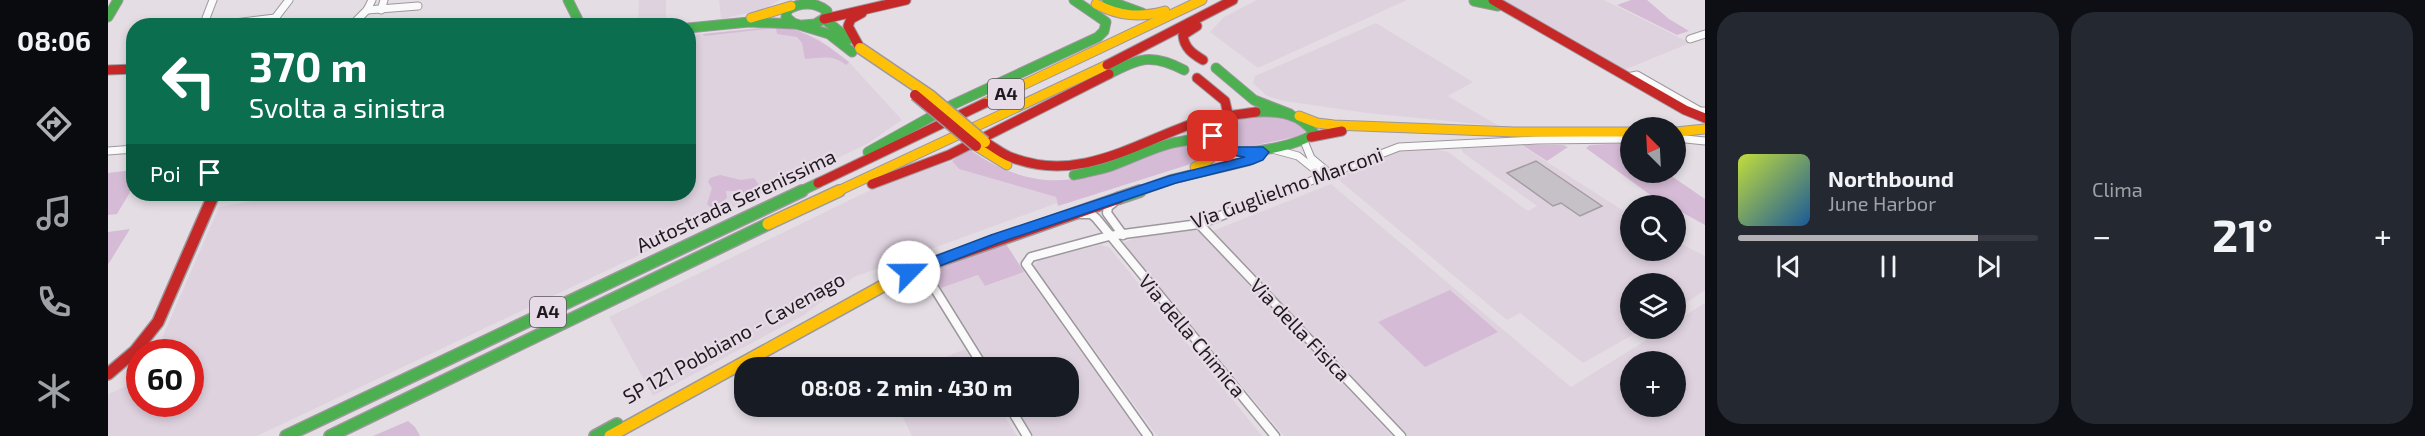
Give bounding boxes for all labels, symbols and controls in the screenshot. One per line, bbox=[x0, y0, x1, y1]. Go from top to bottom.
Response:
text: 08:06 bbox=[17, 24, 91, 56]
text: 370 m bbox=[249, 40, 368, 90]
icon: left bbox=[150, 42, 228, 120]
road number: A4 bbox=[988, 79, 1024, 109]
text: Svolta a sinistra bbox=[249, 91, 446, 123]
icon: directions bbox=[33, 103, 75, 145]
pin bbox=[1187, 110, 1238, 161]
north arrow bbox=[1620, 117, 1686, 183]
map controls bbox=[1620, 117, 1686, 417]
icon: arrive bbox=[1196, 119, 1229, 152]
street label: Via Guglielmo Marconi bbox=[1187, 141, 1386, 233]
street label: Autostrada Serenissima bbox=[632, 143, 839, 257]
icon: arrive bbox=[193, 156, 226, 189]
text: Poi bbox=[150, 160, 181, 186]
text: Northbound bbox=[1828, 165, 1954, 191]
text: Clima bbox=[2092, 177, 2143, 201]
text: June Harbor bbox=[1828, 191, 1936, 215]
icon: music bbox=[33, 192, 75, 234]
button: search bbox=[1620, 195, 1686, 261]
text: 21° bbox=[2212, 207, 2273, 261]
text: − bbox=[2092, 215, 2111, 255]
text: + bbox=[2374, 215, 2392, 255]
position arrow bbox=[877, 240, 941, 304]
icon: previous bbox=[1772, 250, 1805, 283]
icon: pause bbox=[1872, 250, 1905, 283]
icon: next bbox=[1972, 250, 2005, 283]
street label: SP 121 Pobbiano - Cavenago bbox=[618, 266, 849, 408]
street label: Via della Chimica bbox=[1134, 269, 1251, 402]
street label: Via della Fisica bbox=[1246, 273, 1356, 386]
button: layers bbox=[1620, 273, 1686, 339]
icon: phone bbox=[33, 281, 75, 323]
road number: A4 bbox=[530, 297, 566, 327]
speed limit sign: 60 bbox=[126, 339, 204, 417]
button: + bbox=[1620, 351, 1686, 417]
icon: climate bbox=[33, 370, 75, 412]
text: 08:08 · 2 min · 430 m bbox=[801, 374, 1012, 400]

